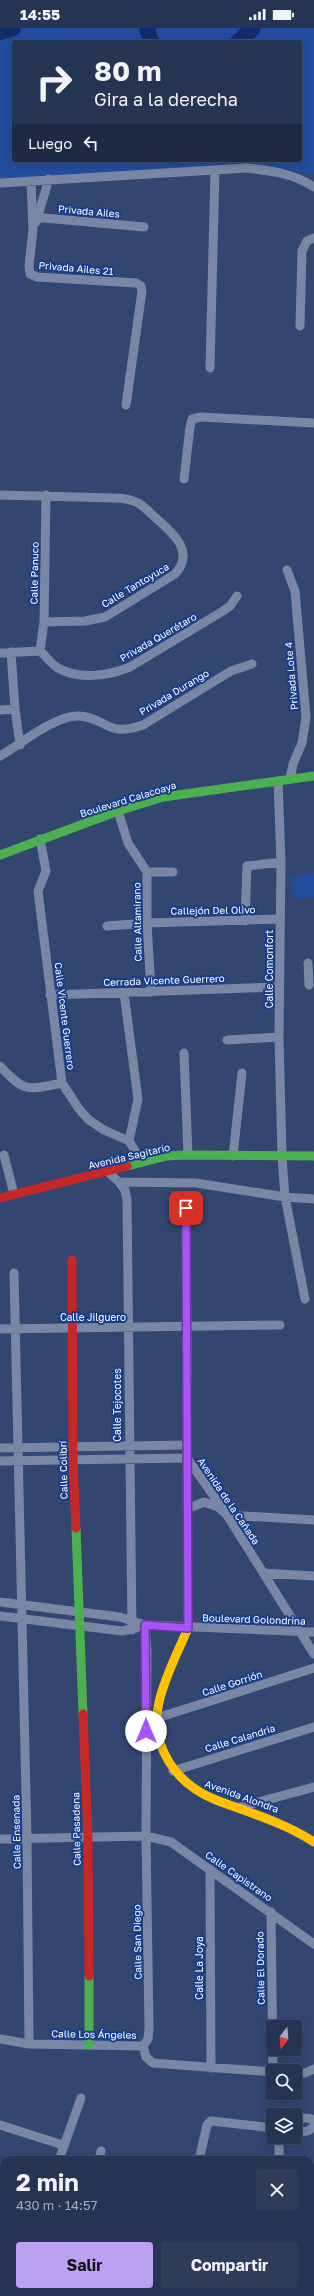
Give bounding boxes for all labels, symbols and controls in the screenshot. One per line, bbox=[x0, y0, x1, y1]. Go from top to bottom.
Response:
text: 14:55 bbox=[20, 5, 60, 23]
text: 80 m bbox=[94, 54, 162, 87]
icon: right bbox=[28, 56, 80, 108]
text: Gira a la derecha bbox=[94, 88, 238, 110]
icon: left bbox=[80, 132, 102, 154]
text: Luego bbox=[28, 134, 72, 152]
street label: Privada Ailes bbox=[58, 202, 120, 220]
street label: Privada Ailes 21 bbox=[38, 259, 114, 277]
street label: Calle Panuco bbox=[27, 541, 41, 605]
street label: Calle Tantoyuca bbox=[99, 560, 171, 610]
street label: Privada Querétaro bbox=[117, 610, 199, 664]
street label: Privada Lote 4 bbox=[282, 641, 300, 711]
street label: Privada Durango bbox=[137, 666, 211, 718]
street label: Boulevard Calacoaya bbox=[78, 779, 178, 819]
street label: Calle Altamirano bbox=[130, 882, 144, 962]
street label: Callejón Del Olivo bbox=[170, 903, 256, 917]
street label: Calle Comonfort bbox=[263, 930, 275, 1008]
street label: Calle Vicente Guerrero bbox=[52, 962, 78, 1070]
street label: Cerrada Vicente Guerrero bbox=[103, 972, 225, 988]
street label: Avenida Sagitario bbox=[87, 1141, 171, 1171]
pin bbox=[169, 1191, 203, 1225]
icon: arrive bbox=[175, 1197, 197, 1219]
street label: Calle Jilguero bbox=[60, 1311, 126, 1323]
street label: Calle Tejocotes bbox=[111, 1368, 123, 1442]
street label: Calle Colibrí bbox=[56, 1439, 70, 1499]
street label: Avenida de la Cañada bbox=[195, 1455, 263, 1547]
street label: Boulevard Golondrina bbox=[202, 1611, 306, 1627]
street label: Calle Gorrión bbox=[200, 1668, 264, 1698]
position arrow bbox=[125, 1710, 167, 1752]
street label: Calle Calandria bbox=[203, 1722, 277, 1754]
street label: Avenida Alondra bbox=[203, 1777, 281, 1815]
street label: Calle Pasadena bbox=[69, 1792, 83, 1866]
street label: Calle Ensenada bbox=[9, 1795, 23, 1869]
street label: Calle Capistrano bbox=[203, 1848, 275, 1904]
street label: Calle San Diego bbox=[130, 1904, 144, 1980]
street label: Calle El Dorado bbox=[253, 1931, 267, 2005]
street label: Calle La Joya bbox=[193, 1936, 205, 2000]
north arrow bbox=[266, 2020, 302, 2056]
map controls bbox=[266, 2020, 302, 2144]
street label: Calle Los Ángeles bbox=[51, 2027, 137, 2041]
button: search bbox=[266, 2064, 302, 2100]
button: layers bbox=[266, 2108, 302, 2144]
text: 2 min bbox=[16, 2167, 79, 2196]
button: close bbox=[256, 2169, 298, 2211]
text: 430 m · 14:57 bbox=[16, 2197, 97, 2213]
button: Salir bbox=[16, 2242, 153, 2288]
button: Compartir bbox=[161, 2242, 298, 2288]

